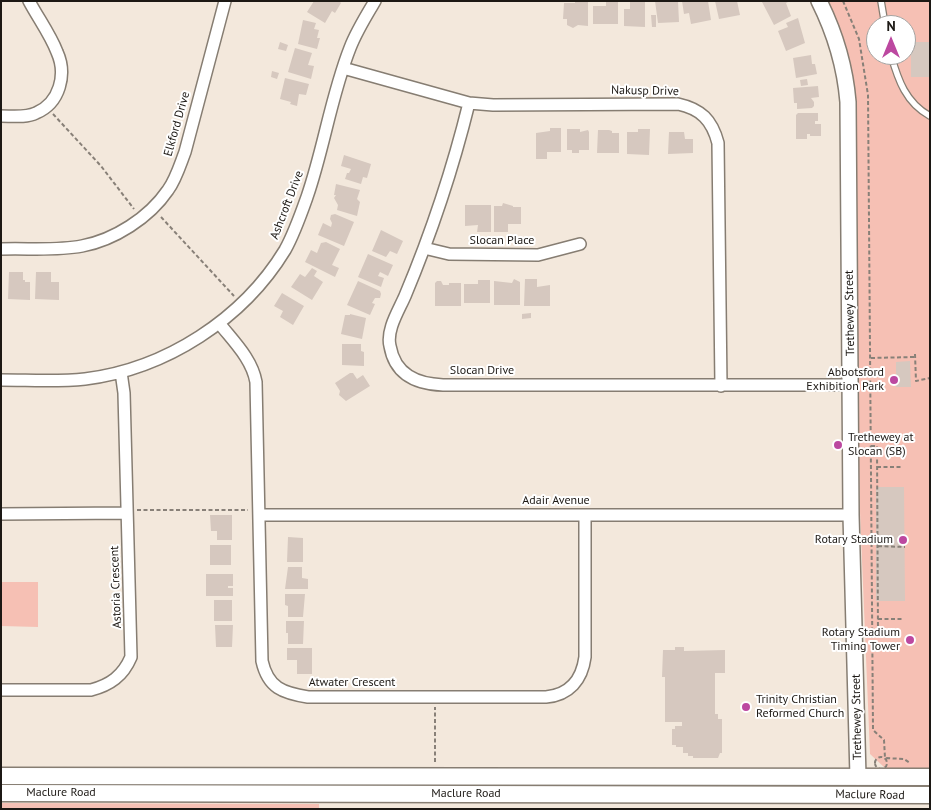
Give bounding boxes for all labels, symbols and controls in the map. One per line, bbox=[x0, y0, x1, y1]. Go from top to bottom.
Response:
north arrow bbox=[866, 15, 916, 65]
text: N bbox=[886, 17, 896, 35]
street label: Nakusp Drive bbox=[611, 83, 679, 99]
street label: Elkford Drive bbox=[161, 90, 193, 158]
street label: Ashcroft Drive bbox=[267, 169, 307, 241]
street label: Slocan Place bbox=[470, 234, 534, 248]
street label: Trethewey Street bbox=[842, 270, 858, 356]
street label: Slocan Drive bbox=[450, 364, 514, 378]
place label: Abbotsford Exhibition Park bbox=[806, 366, 884, 394]
marker: Abbotsford Exhibition Park bbox=[888, 374, 900, 386]
place label: Trethewey at Slocan (SB) bbox=[848, 431, 914, 459]
marker: Trethewey at Slocan (SB) bbox=[832, 439, 844, 451]
street label: Adair Avenue bbox=[522, 494, 590, 508]
place label: Rotary Stadium bbox=[815, 533, 893, 547]
marker: Rotary Stadium bbox=[897, 534, 909, 546]
street label: Astoria Crescent bbox=[107, 545, 125, 629]
place label: Rotary Stadium Timing Tower bbox=[822, 626, 900, 654]
marker: Rotary Stadium Timing Tower bbox=[904, 634, 916, 646]
street label: Trethewey Street bbox=[849, 674, 865, 760]
street label: Atwater Crescent bbox=[309, 676, 395, 690]
place label: Trinity Christian Reformed Church bbox=[756, 693, 844, 721]
marker: Trinity Christian Reformed Church bbox=[740, 701, 752, 713]
street label: Maclure Road bbox=[26, 786, 96, 800]
street label: Maclure Road bbox=[431, 787, 501, 801]
street label: Maclure Road bbox=[835, 787, 905, 803]

